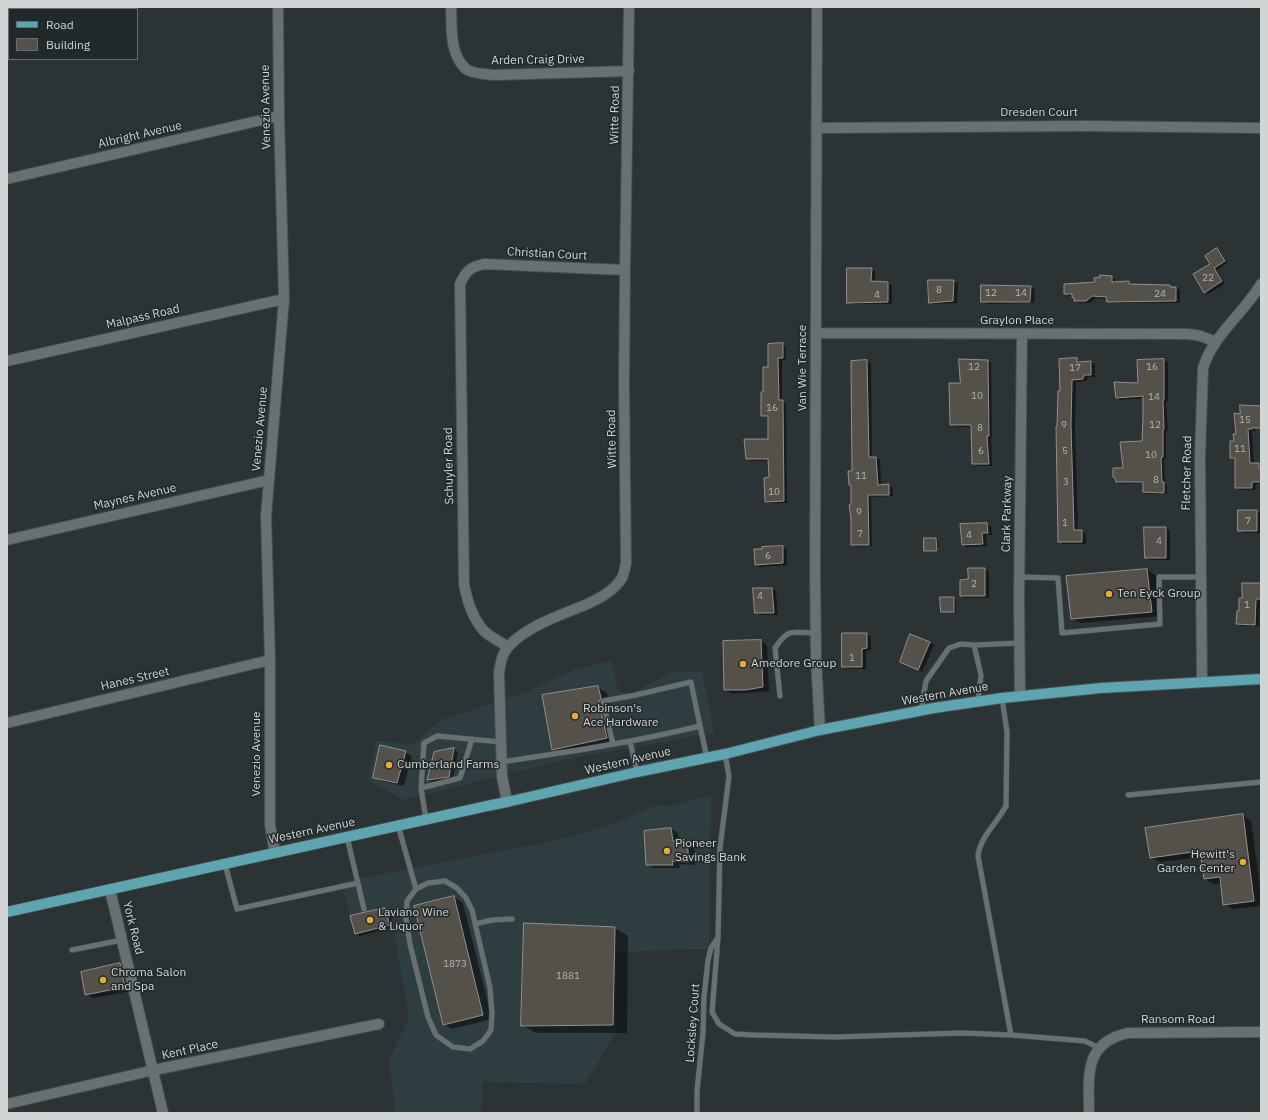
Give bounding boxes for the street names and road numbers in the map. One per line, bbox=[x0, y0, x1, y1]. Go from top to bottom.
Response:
street label: Arden Craig Drive bbox=[491, 52, 585, 68]
street label: Venezio Avenue bbox=[258, 64, 274, 150]
street label: Witte Road bbox=[607, 85, 623, 145]
street label: Dresden Court bbox=[1000, 106, 1078, 120]
street label: Albright Avenue bbox=[97, 118, 183, 152]
street label: Christian Court bbox=[507, 245, 587, 263]
street label: Malpass Road bbox=[105, 302, 181, 332]
street label: Graylon Place bbox=[980, 314, 1054, 328]
street label: Van Wie Terrace bbox=[796, 325, 810, 411]
street label: Venezio Avenue bbox=[249, 386, 271, 472]
street label: Witte Road bbox=[604, 409, 620, 469]
street label: Schuyler Road bbox=[441, 427, 457, 505]
street label: Fletcher Road bbox=[1179, 435, 1195, 511]
street label: Clark Parkway bbox=[999, 476, 1015, 552]
street label: Maynes Avenue bbox=[92, 481, 178, 513]
street label: Hanes Street bbox=[99, 664, 171, 694]
street label: Western Avenue bbox=[901, 679, 989, 709]
street label: Venezio Avenue bbox=[250, 711, 264, 797]
street label: Western Avenue bbox=[584, 744, 672, 778]
street label: Western Avenue bbox=[268, 815, 356, 847]
street label: York Road bbox=[119, 900, 147, 956]
street label: Locksley Court bbox=[683, 983, 703, 1063]
street label: Ransom Road bbox=[1141, 1013, 1215, 1027]
street label: Kent Place bbox=[161, 1037, 219, 1063]

